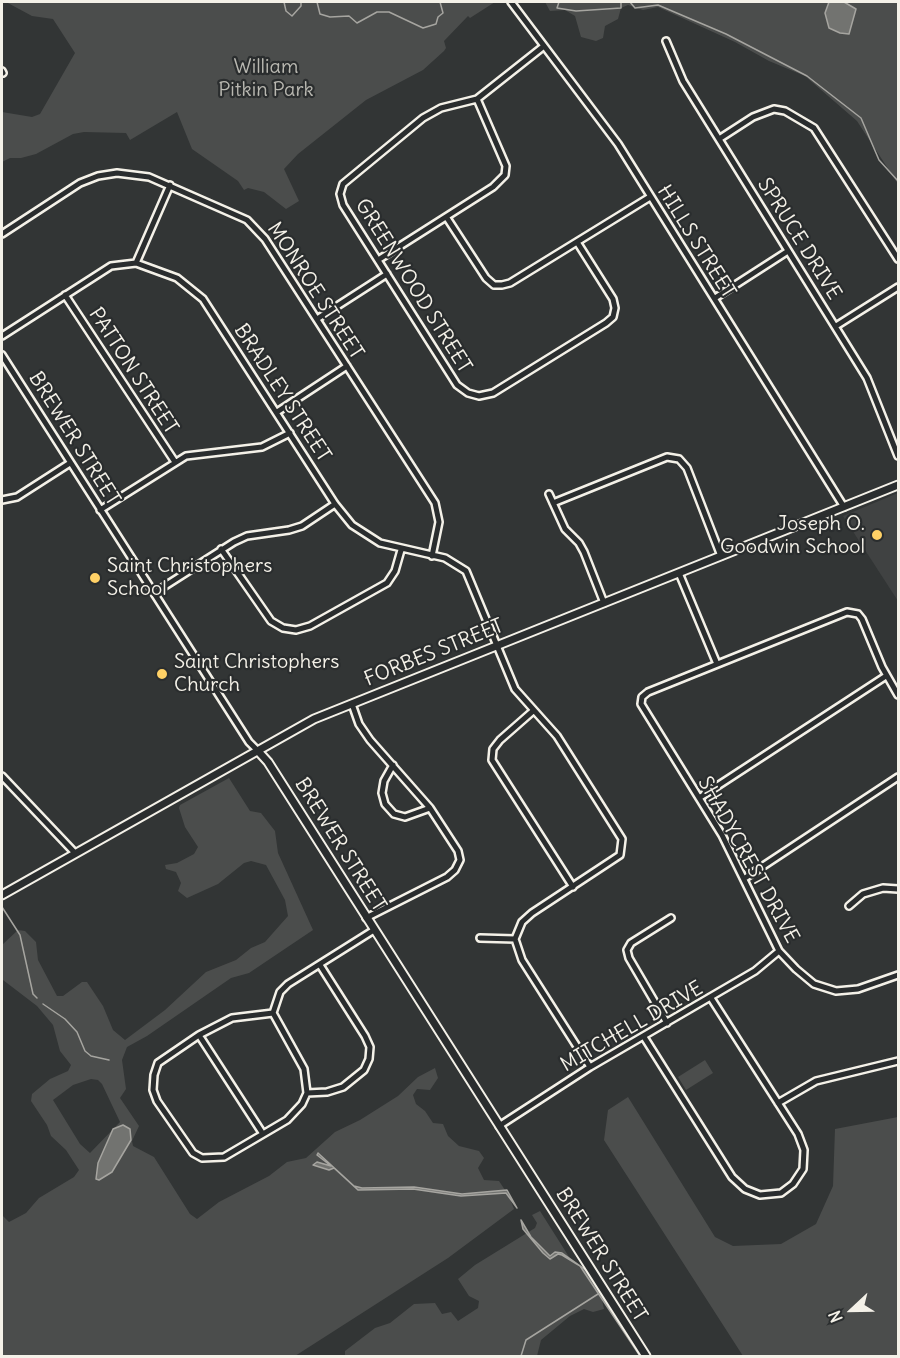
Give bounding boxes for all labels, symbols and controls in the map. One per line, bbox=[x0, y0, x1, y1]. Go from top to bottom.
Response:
park label: William Pitkin Park bbox=[218, 55, 314, 102]
street label: SPRUCE DRIVE bbox=[752, 174, 846, 304]
street label: HILLS STREET bbox=[652, 181, 740, 303]
street label: GREENWOOD STREET bbox=[350, 195, 476, 377]
street label: MONROE STREET bbox=[262, 218, 368, 364]
street label: PATTON STREET bbox=[83, 303, 183, 439]
street label: BRADLEY STREET bbox=[229, 320, 335, 466]
street label: BREWER STREET bbox=[23, 368, 125, 510]
place label: Joseph O. Goodwin School bbox=[720, 512, 865, 559]
marker: Joseph O. Goodwin School bbox=[870, 528, 884, 542]
place label: Saint Christophers School bbox=[107, 554, 272, 601]
marker: Saint Christophers School bbox=[88, 571, 102, 585]
street label: FORBES STREET bbox=[361, 614, 507, 692]
place label: Saint Christophers Church bbox=[174, 650, 339, 697]
marker: Saint Christophers Church bbox=[155, 667, 169, 681]
street label: SHADYCREST DRIVE bbox=[692, 773, 804, 947]
street label: BREWER STREET bbox=[289, 774, 391, 916]
street label: MITCHELL DRIVE bbox=[557, 977, 707, 1077]
street label: BREWER STREET bbox=[550, 1184, 652, 1326]
north arrow bbox=[822, 1280, 882, 1340]
text: N bbox=[824, 1308, 847, 1326]

